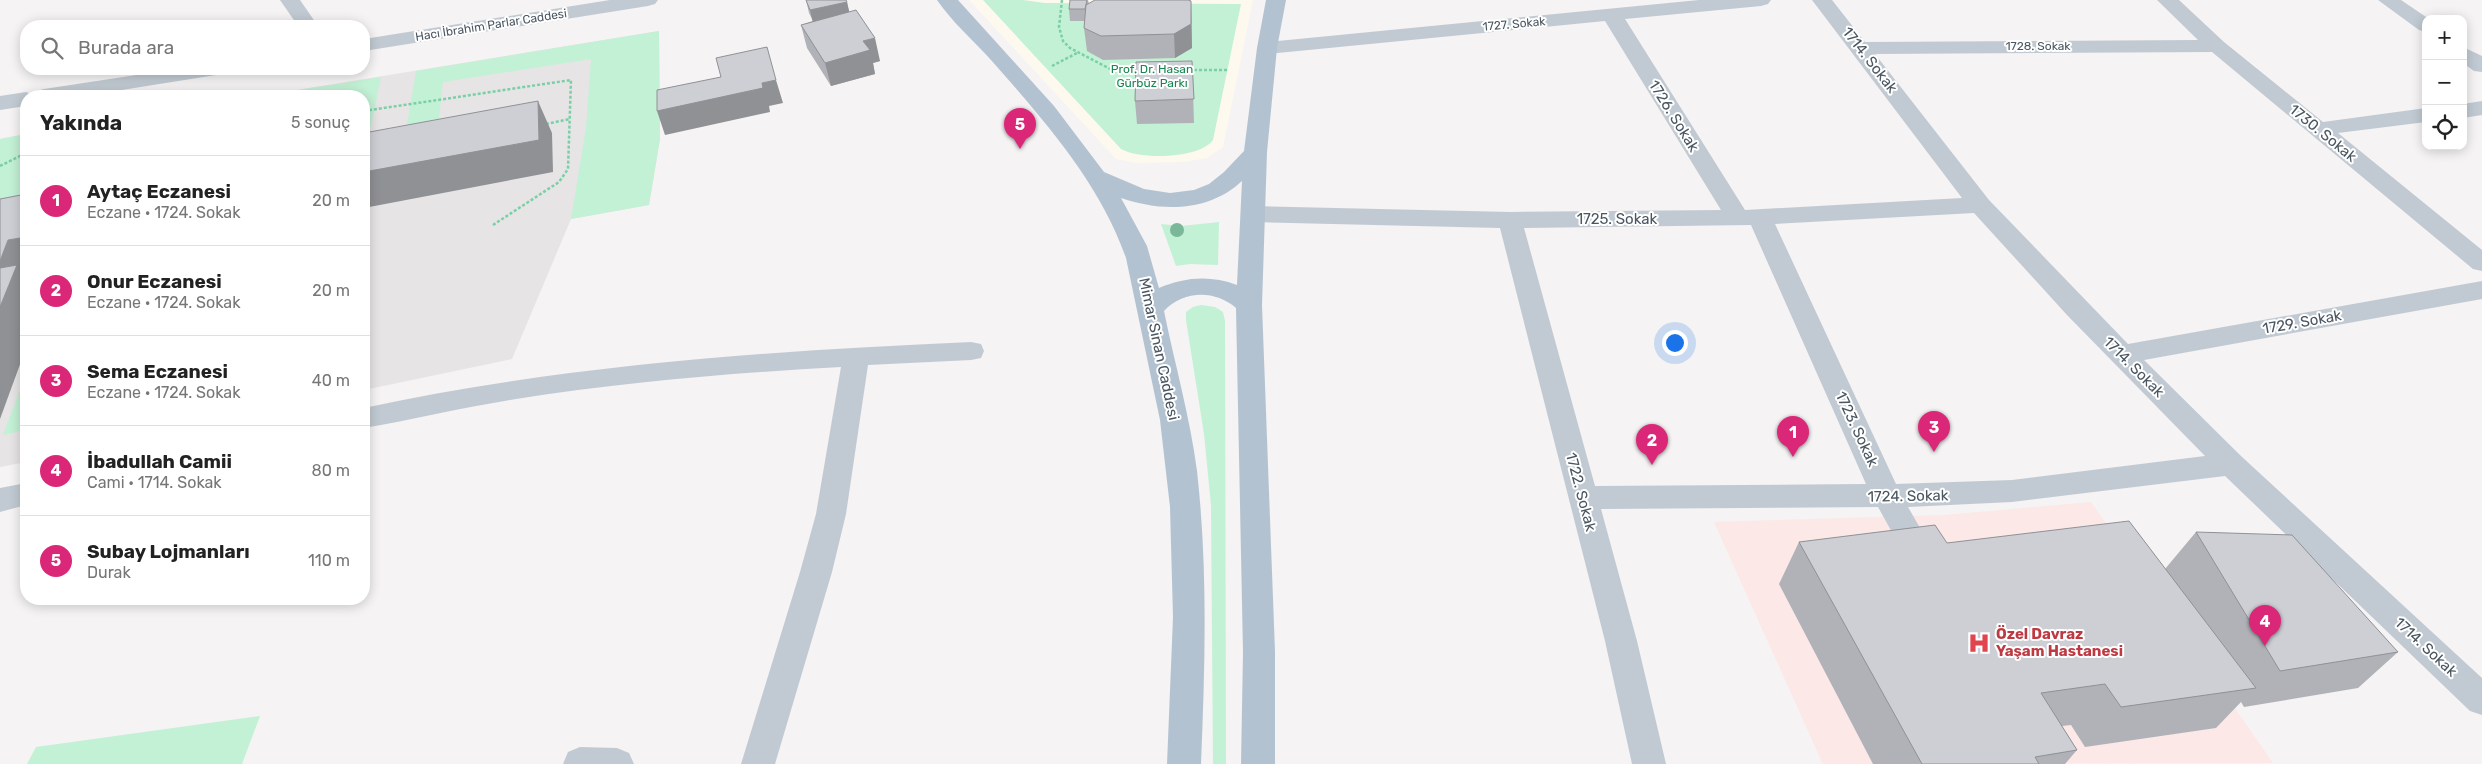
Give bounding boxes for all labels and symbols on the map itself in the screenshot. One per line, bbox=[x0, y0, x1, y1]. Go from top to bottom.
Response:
street label: Hacı İbrahim Parlar Caddesi bbox=[414, 6, 568, 44]
street label: 1727. Sokak bbox=[1482, 14, 1547, 34]
street label: 1714. Sokak bbox=[1839, 23, 1901, 97]
street label: 1728. Sokak bbox=[2005, 39, 2071, 53]
park label: Prof. Dr. Hasan Gürbüz Parkı bbox=[1111, 62, 1193, 90]
street label: 1726. Sokak bbox=[1645, 77, 1703, 155]
street label: 1730. Sokak bbox=[2286, 100, 2361, 166]
pin: 5 bbox=[1004, 108, 1036, 149]
street label: 1725. Sokak bbox=[1577, 210, 1658, 228]
street label: Mimar Sinan Caddesi bbox=[1135, 276, 1183, 422]
street label: 1729. Sokak bbox=[2261, 306, 2343, 338]
your location bbox=[1662, 330, 1688, 356]
street label: 1714. Sokak bbox=[2100, 333, 2168, 401]
street label: 1723. Sokak bbox=[1832, 389, 1882, 470]
pin: 3 bbox=[1918, 411, 1950, 452]
pin: 1 bbox=[1777, 416, 1809, 457]
pin: 2 bbox=[1636, 424, 1668, 465]
street label: 1722. Sokak bbox=[1562, 451, 1600, 534]
street label: 1724. Sokak bbox=[1867, 486, 1949, 506]
pin: 4 bbox=[2249, 605, 2281, 646]
street label: 1714. Sokak bbox=[2391, 614, 2461, 681]
place label: Özel Davraz Yaşam Hastanesi bbox=[1996, 625, 2123, 660]
hospital icon: Özel Davraz Yaşam Hastanesi bbox=[1966, 630, 1992, 656]

